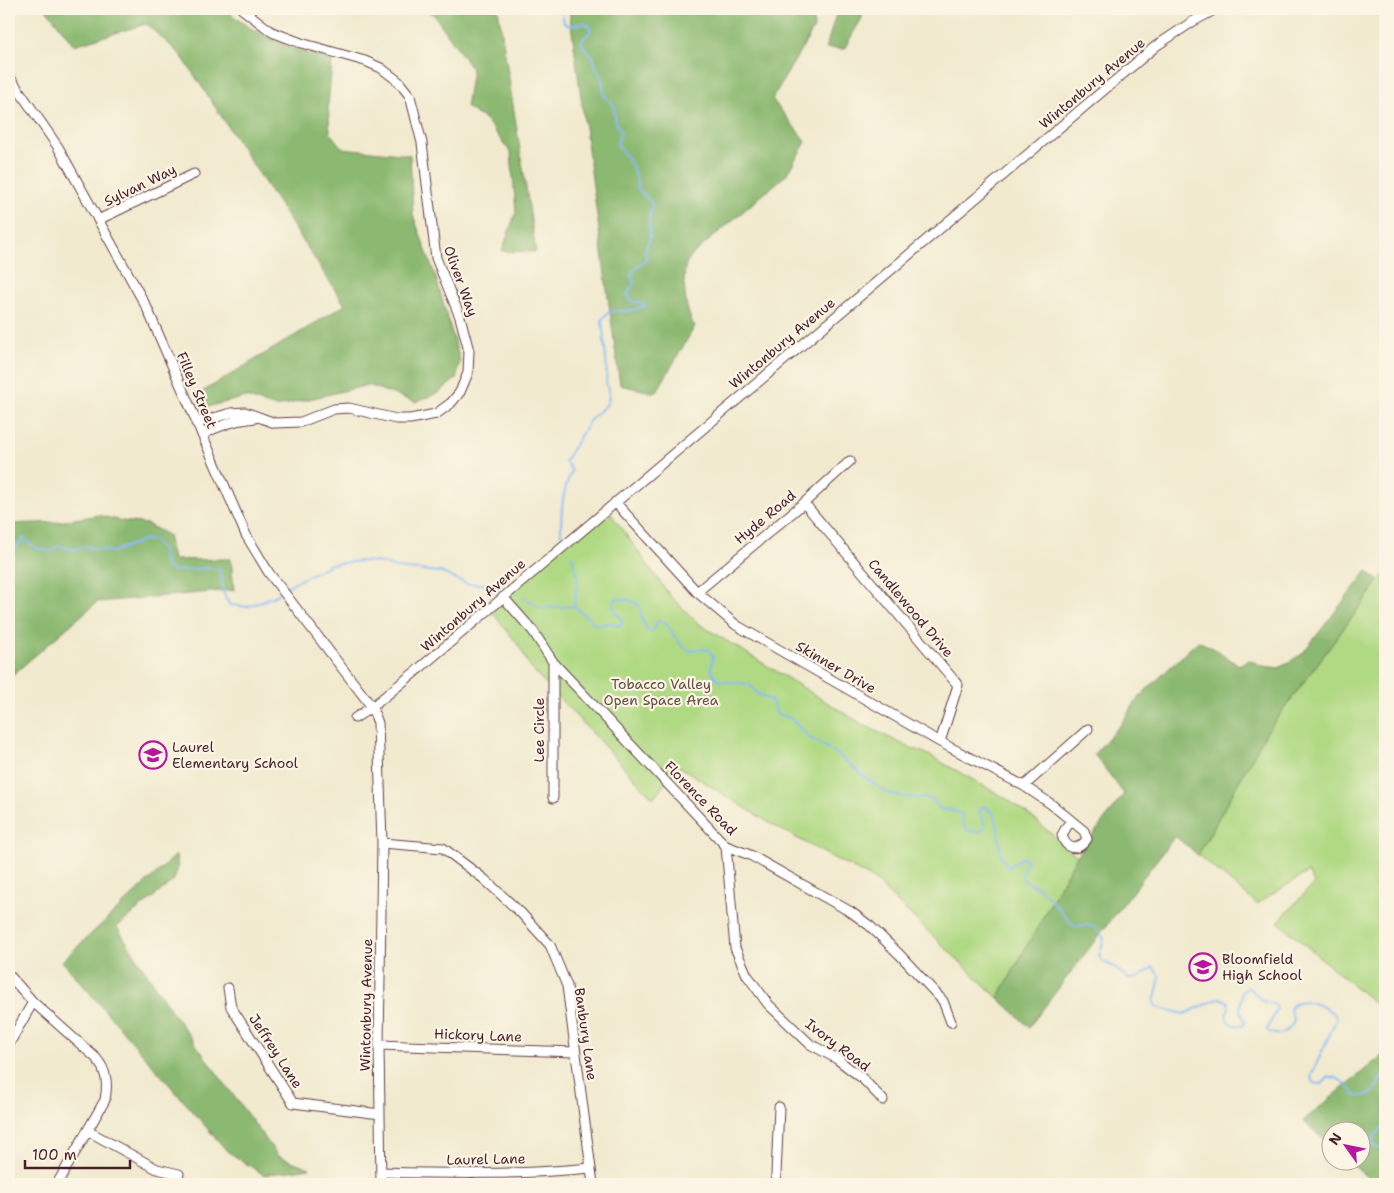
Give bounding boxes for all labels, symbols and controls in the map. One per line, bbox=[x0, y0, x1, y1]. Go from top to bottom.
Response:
street label: Wintonbury Avenue bbox=[1035, 33, 1149, 133]
street label: Sylvan Way bbox=[101, 160, 179, 210]
street label: Oliver Way bbox=[440, 243, 482, 319]
street label: Wintonbury Avenue bbox=[725, 293, 839, 393]
street label: Filley Street bbox=[173, 349, 221, 431]
street label: Hyde Road bbox=[731, 486, 800, 548]
street label: Wintonbury Avenue bbox=[417, 555, 529, 655]
street label: Candlewood Drive bbox=[864, 555, 958, 661]
street label: Skinner Drive bbox=[793, 637, 879, 697]
park label: Tobacco Valley Open Space Area bbox=[604, 675, 719, 709]
street label: Lee Circle bbox=[530, 698, 548, 762]
place label: Laurel Elementary School bbox=[172, 738, 299, 772]
school or university icon: Laurel Elementary School bbox=[138, 740, 168, 770]
street label: Florence Road bbox=[661, 757, 741, 839]
street label: Wintonbury Avenue bbox=[356, 938, 376, 1072]
place label: Bloomfield High School bbox=[1222, 950, 1303, 984]
school or university icon: Bloomfield High School bbox=[1188, 952, 1218, 982]
street label: Banbury Lane bbox=[571, 987, 601, 1082]
street label: Jeffrey Lane bbox=[245, 1010, 307, 1092]
street label: Ivory Road bbox=[802, 1015, 874, 1075]
street label: Hickory Lane bbox=[434, 1024, 522, 1046]
north arrow bbox=[1322, 1120, 1372, 1170]
text: N bbox=[1325, 1129, 1346, 1148]
scale bar bbox=[25, 1138, 130, 1170]
text: 100 m bbox=[32, 1145, 77, 1165]
street label: Laurel Lane bbox=[446, 1149, 526, 1169]

